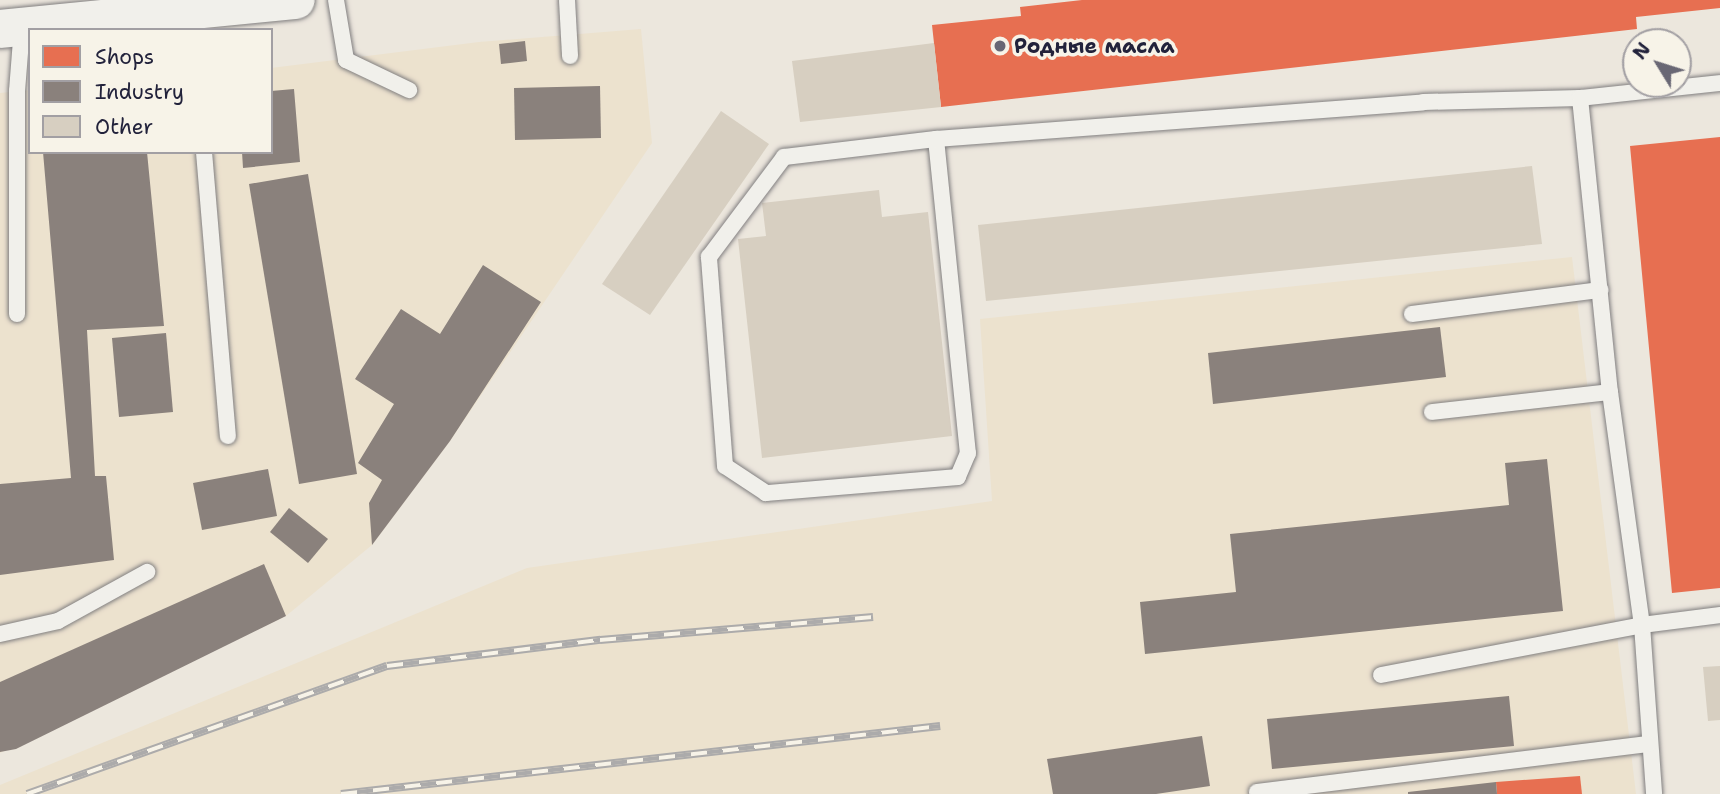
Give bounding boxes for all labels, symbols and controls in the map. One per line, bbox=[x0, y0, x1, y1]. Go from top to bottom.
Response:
legend bbox=[28, 28, 273, 154]
north arrow bbox=[1622, 28, 1692, 98]
place label: Родные масла bbox=[1014, 33, 1174, 59]
text: N bbox=[1627, 37, 1656, 65]
marker: Родные масла bbox=[992, 38, 1008, 54]
text: Shops bbox=[95, 43, 154, 71]
text: Industry bbox=[95, 78, 184, 106]
text: Other bbox=[95, 113, 153, 141]

